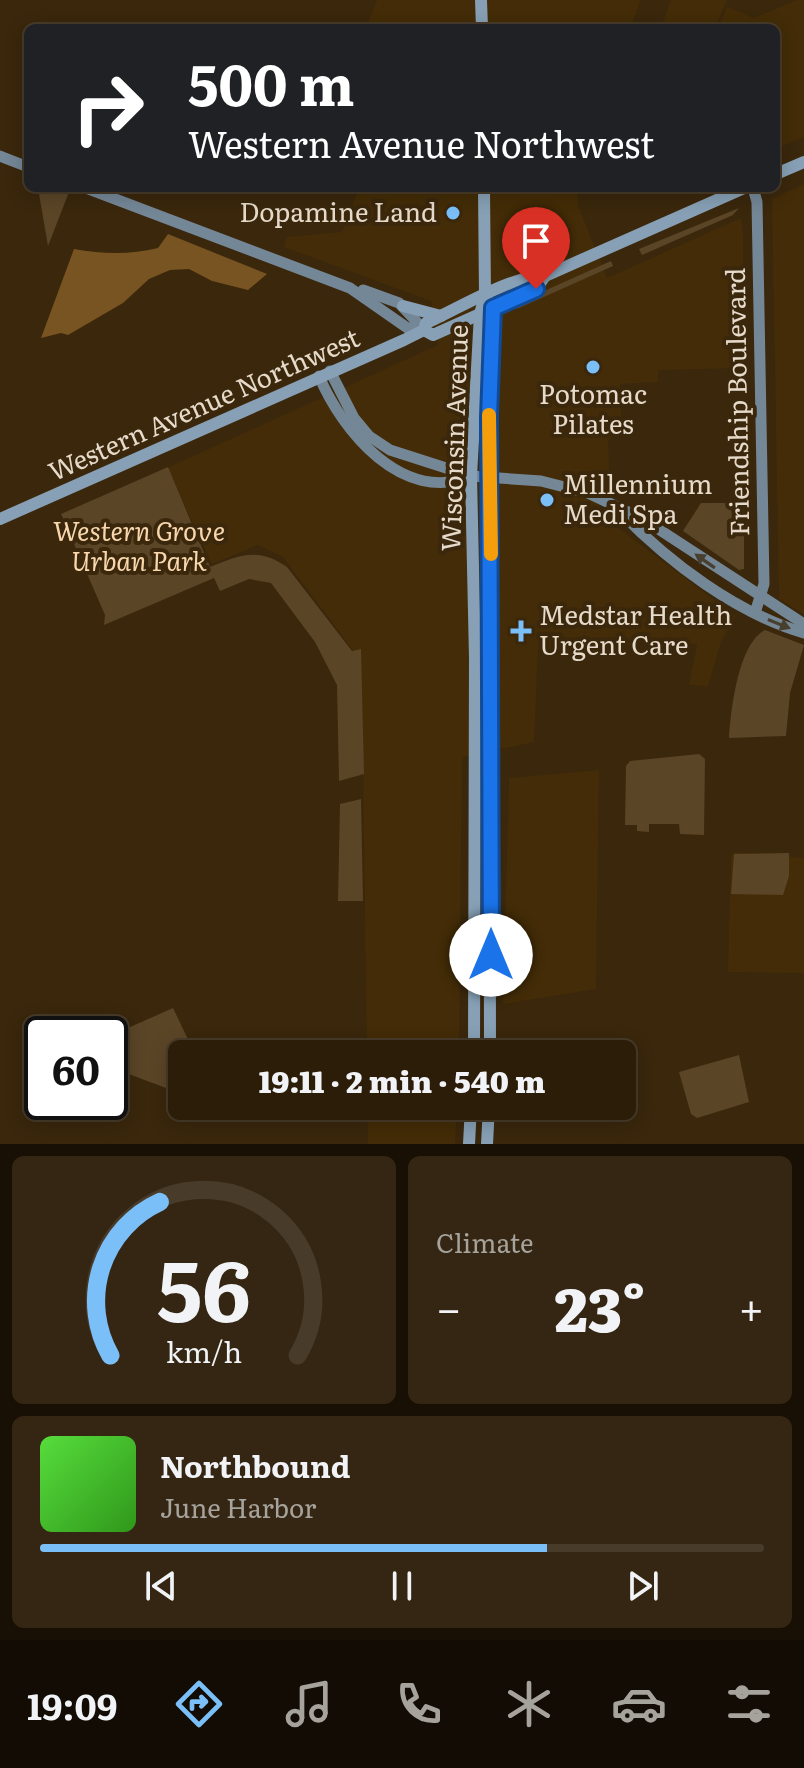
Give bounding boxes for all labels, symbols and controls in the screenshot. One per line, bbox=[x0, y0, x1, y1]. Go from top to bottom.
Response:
text: 500 m bbox=[188, 40, 355, 123]
icon: right bbox=[56, 56, 160, 160]
text: Western Avenue Northwest bbox=[188, 116, 655, 169]
place label: Dopamine Land bbox=[239, 191, 437, 230]
marker: Dopamine Land bbox=[444, 204, 462, 222]
pin bbox=[502, 207, 570, 289]
icon: arrive bbox=[514, 219, 558, 263]
street label: Friendship Boulevard bbox=[714, 267, 757, 537]
street label: Western Avenue Northwest bbox=[41, 316, 365, 489]
street label: Wisconsin Avenue bbox=[429, 324, 476, 552]
marker: Potomac Pilates bbox=[584, 358, 602, 376]
place label: Potomac Pilates bbox=[539, 373, 647, 442]
place label: Millennium Medi Spa bbox=[563, 463, 712, 532]
marker: Millennium Medi Spa bbox=[538, 491, 556, 509]
park label: Western Grove Urban Park bbox=[53, 510, 225, 579]
one-way arrow bbox=[694, 554, 715, 569]
place label: Medstar Health Urgent Care bbox=[539, 594, 732, 663]
one-way arrow bbox=[767, 618, 791, 631]
marker: Medstar Health Urgent Care bbox=[510, 620, 532, 642]
position arrow bbox=[449, 913, 533, 997]
speed limit sign: 60 bbox=[24, 1016, 128, 1120]
text: 19:11 · 2 min · 540 m bbox=[259, 1058, 545, 1102]
text: Climate bbox=[436, 1222, 534, 1261]
text: 56 bbox=[157, 1224, 251, 1348]
text: 23° bbox=[554, 1261, 646, 1350]
text: − bbox=[436, 1273, 462, 1339]
text: + bbox=[738, 1273, 764, 1339]
text: km/h bbox=[166, 1329, 242, 1372]
text: Northbound bbox=[160, 1443, 351, 1487]
text: June Harbor bbox=[160, 1487, 316, 1526]
icon: previous bbox=[139, 1564, 183, 1608]
icon: pause bbox=[380, 1564, 424, 1608]
icon: next bbox=[621, 1564, 665, 1608]
icon: directions bbox=[171, 1676, 227, 1732]
icon: music bbox=[281, 1676, 337, 1732]
icon: phone bbox=[391, 1676, 447, 1732]
icon: climate bbox=[501, 1676, 557, 1732]
icon: car bbox=[611, 1676, 667, 1732]
icon: filters bbox=[721, 1676, 777, 1732]
text: 19:09 bbox=[27, 1678, 117, 1731]

